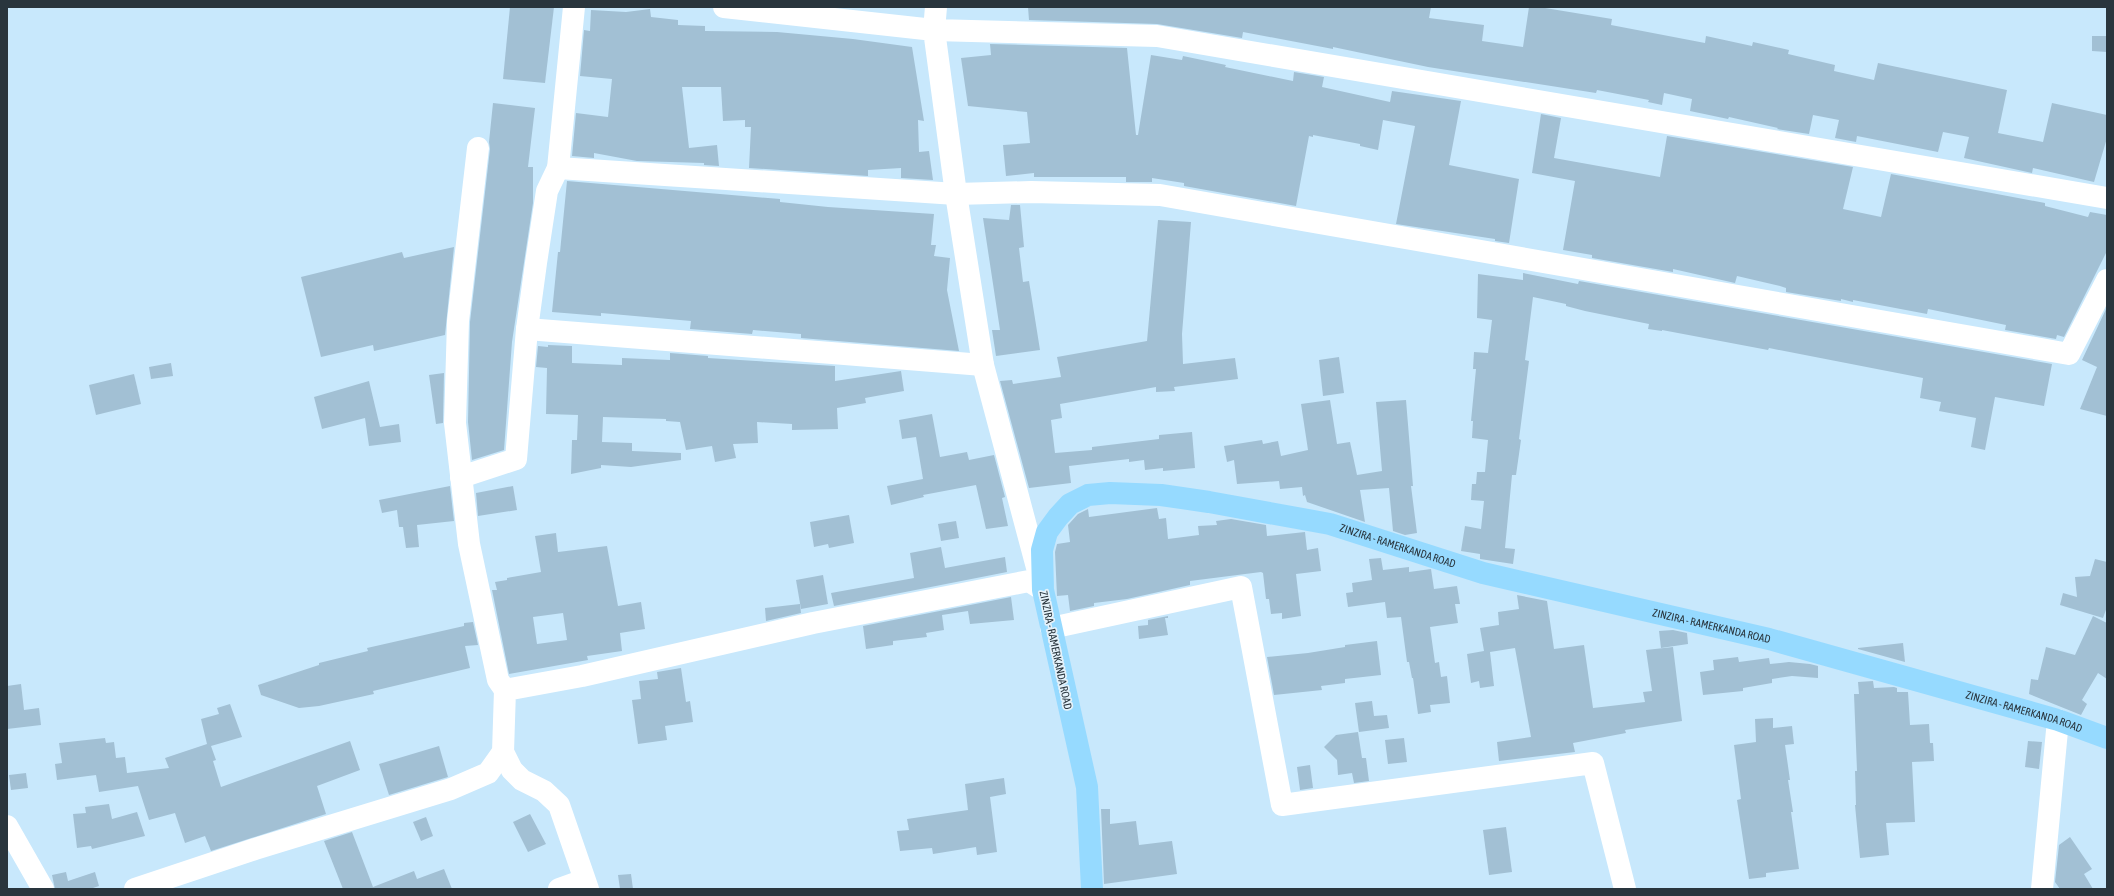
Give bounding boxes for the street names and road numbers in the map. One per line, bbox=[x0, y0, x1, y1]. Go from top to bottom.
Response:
street label: ZINZIRA - RAMERKANDA ROAD bbox=[1338, 522, 1457, 570]
street label: ZINZIRA - RAMERKANDA ROAD bbox=[1038, 590, 1074, 710]
street label: ZINZIRA - RAMERKANDA ROAD bbox=[1651, 606, 1772, 645]
street label: ZINZIRA - RAMERKANDA ROAD bbox=[1964, 688, 2084, 734]

